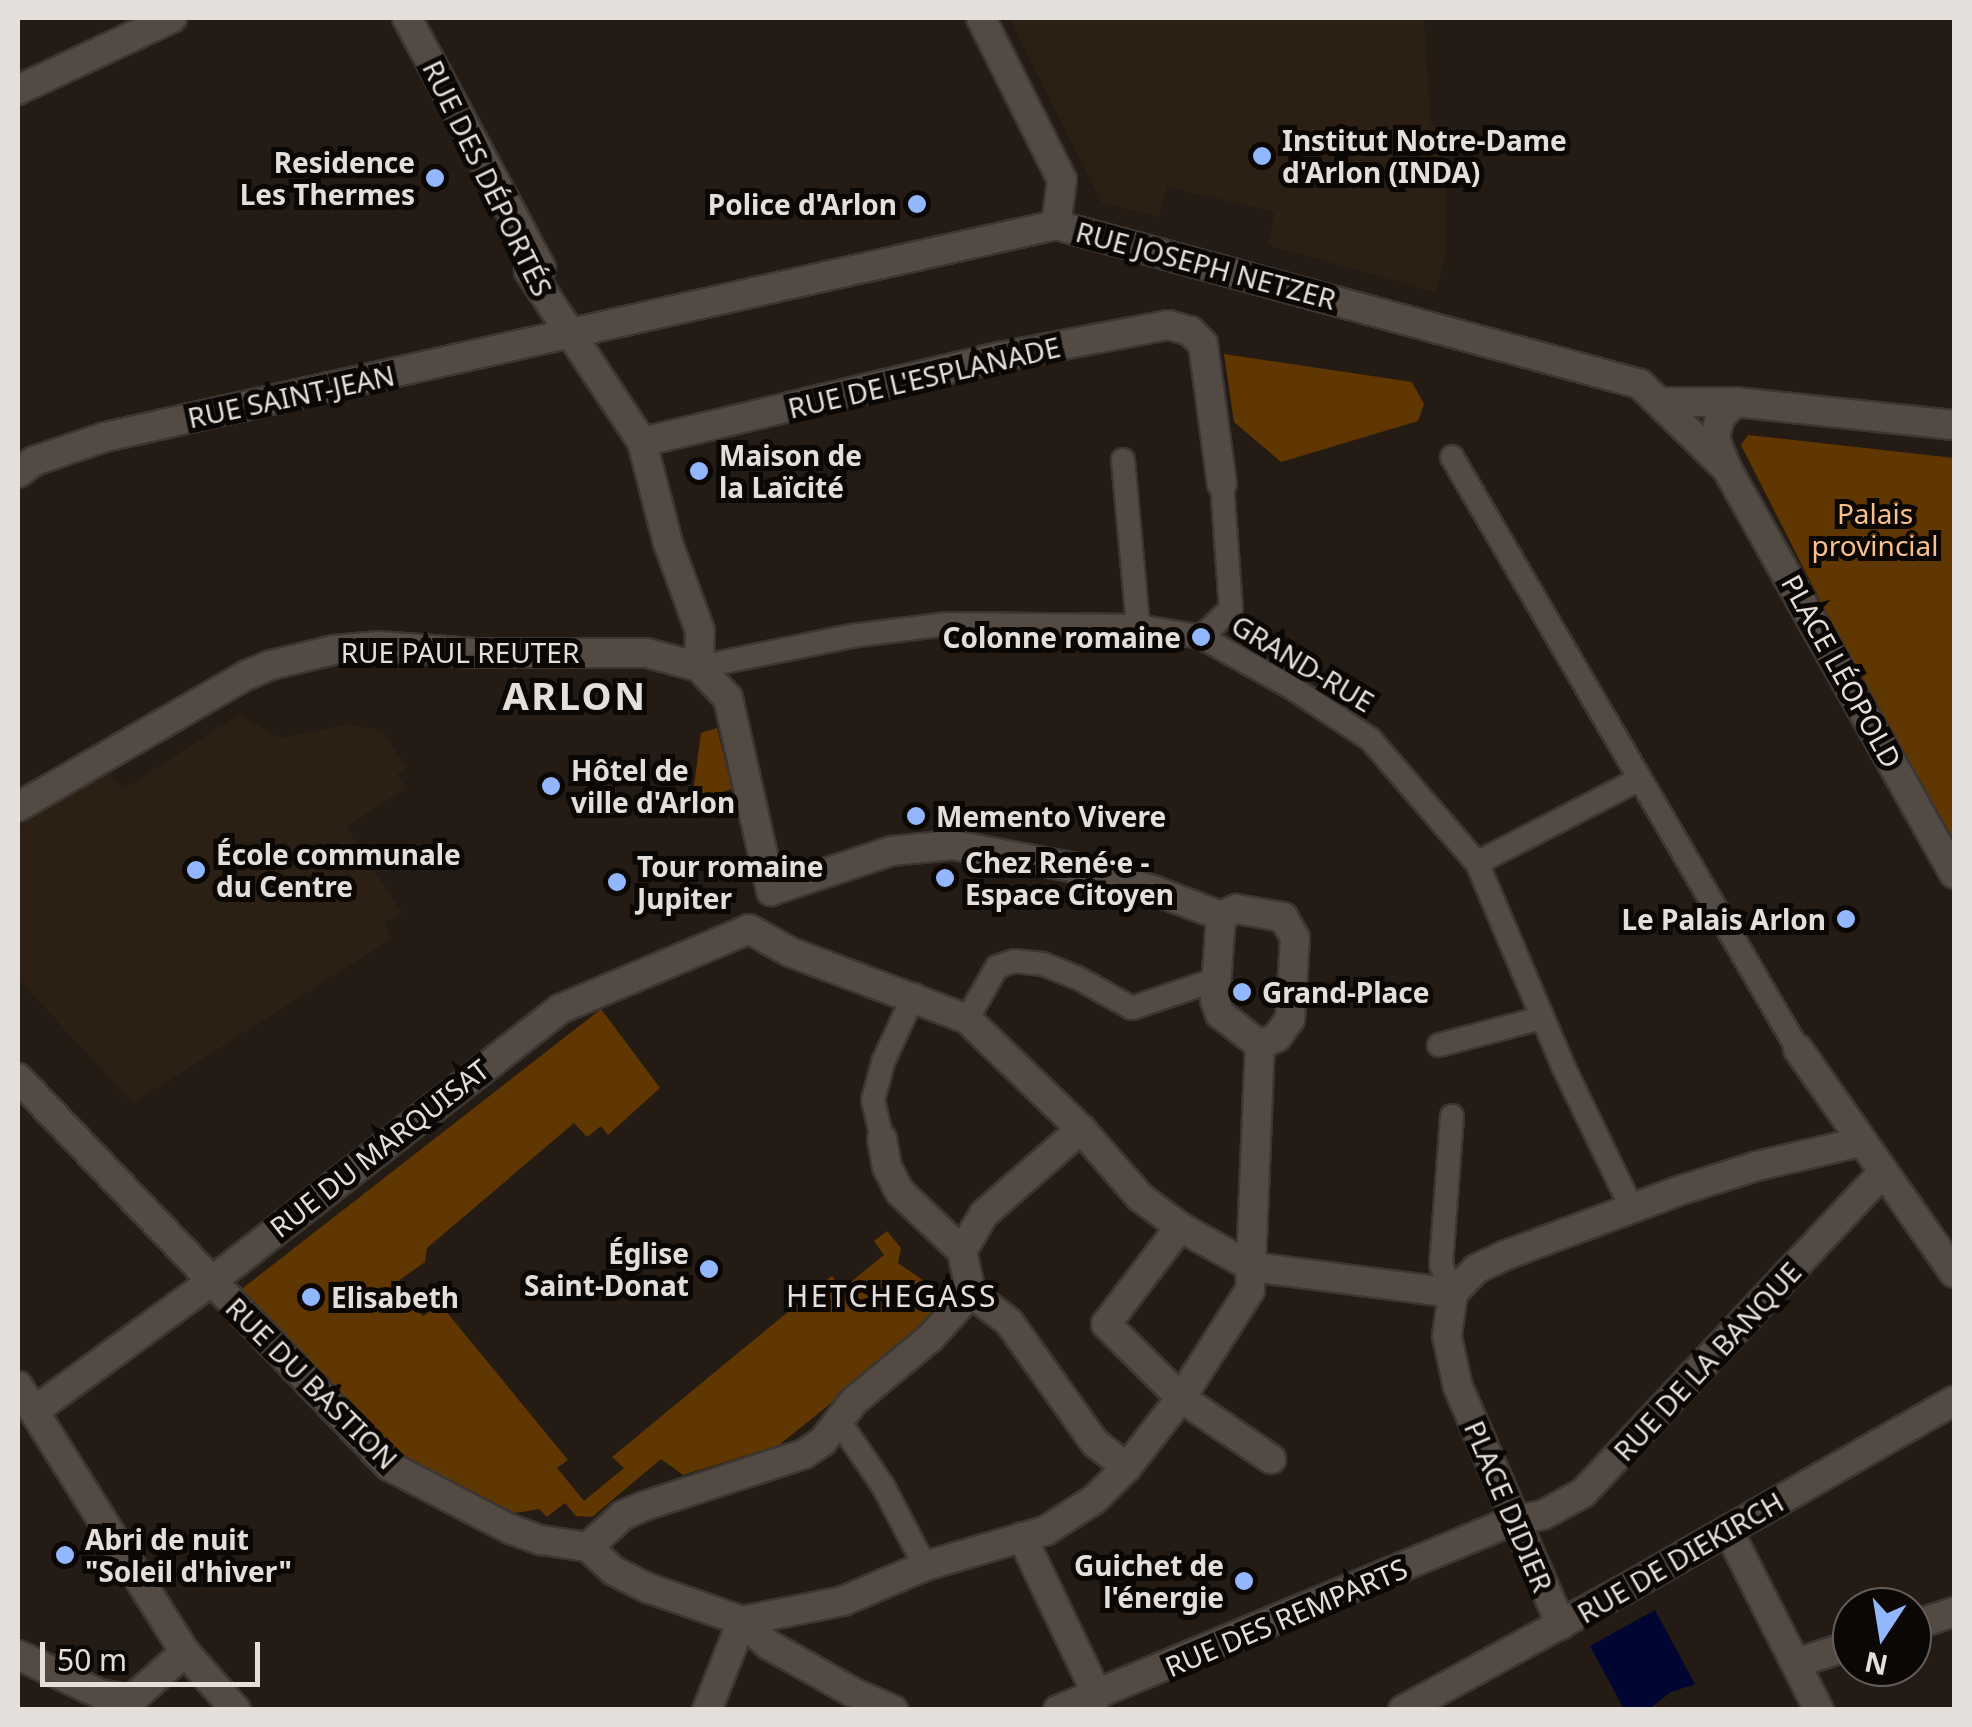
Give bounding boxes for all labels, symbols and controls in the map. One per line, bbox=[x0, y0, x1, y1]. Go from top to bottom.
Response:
street label: RUE DES DÉPORTÉS bbox=[416, 55, 560, 301]
place label: Institut Notre-Dame d'Arlon (INDA) bbox=[1282, 123, 1567, 189]
place label: Residence Les Thermes bbox=[240, 145, 415, 211]
marker: Institut Notre-Dame d'Arlon (INDA) bbox=[1251, 145, 1273, 167]
marker: Residence Les Thermes bbox=[424, 167, 446, 189]
place label: Police d'Arlon bbox=[708, 187, 897, 221]
marker: Police d'Arlon bbox=[906, 193, 928, 215]
street label: RUE JOSEPH NETZER bbox=[1072, 214, 1340, 316]
street label: RUE DE L'ESPLANADE bbox=[785, 329, 1063, 425]
street label: RUE SAINT-JEAN bbox=[185, 358, 397, 434]
place label: Maison de la Laïcité bbox=[719, 438, 862, 504]
marker: Maison de la Laïcité bbox=[688, 460, 710, 482]
park label: Palais provincial bbox=[1812, 496, 1938, 562]
street label: PLACE LÉOPOLD bbox=[1775, 569, 1909, 773]
street label: GRAND-RUE bbox=[1226, 607, 1380, 719]
place label: Colonne romaine bbox=[942, 620, 1181, 654]
marker: Colonne romaine bbox=[1190, 626, 1212, 648]
street label: RUE PAUL REUTER bbox=[341, 635, 579, 669]
district label: ARLON bbox=[502, 673, 648, 719]
place label: Hôtel de ville d'Arlon bbox=[571, 753, 735, 819]
marker: Hôtel de ville d'Arlon bbox=[540, 775, 562, 797]
place label: Memento Vivere bbox=[936, 799, 1166, 833]
marker: Memento Vivere bbox=[905, 805, 927, 827]
place label: École communale du Centre bbox=[216, 837, 461, 903]
place label: Chez René·e - Espace Citoyen bbox=[965, 845, 1174, 911]
place label: Tour romaine Jupiter bbox=[637, 849, 824, 915]
marker: École communale du Centre bbox=[185, 859, 207, 881]
marker: Chez René·e - Espace Citoyen bbox=[934, 867, 956, 889]
marker: Tour romaine Jupiter bbox=[606, 871, 628, 893]
place label: Le Palais Arlon bbox=[1621, 902, 1826, 936]
marker: Le Palais Arlon bbox=[1835, 908, 1857, 930]
place label: Grand-Place bbox=[1262, 975, 1430, 1009]
marker: Grand-Place bbox=[1231, 981, 1253, 1003]
street label: RUE DU MARQUISAT bbox=[263, 1052, 495, 1244]
place label: Église Saint-Donat bbox=[524, 1236, 689, 1302]
street label: RUE DE LA BANQUE bbox=[1606, 1255, 1808, 1467]
marker: Église Saint-Donat bbox=[698, 1258, 720, 1280]
district label: HETCHEGASS bbox=[786, 1278, 998, 1314]
place label: Elisabeth bbox=[331, 1280, 459, 1314]
marker: Elisabeth bbox=[300, 1286, 322, 1308]
street label: RUE DU BASTION bbox=[219, 1290, 405, 1476]
street label: PLACE DIDIER bbox=[1458, 1416, 1560, 1596]
street label: RUE DE DIEKIRCH bbox=[1571, 1484, 1789, 1630]
place label: Abri de nuit "Soleil d'hiver" bbox=[85, 1522, 292, 1588]
marker: Abri de nuit "Soleil d'hiver" bbox=[54, 1544, 76, 1566]
place label: Guichet de l'énergie bbox=[1074, 1548, 1224, 1614]
street label: RUE DES REMPARTS bbox=[1160, 1551, 1412, 1683]
marker: Guichet de l'énergie bbox=[1233, 1570, 1255, 1592]
north arrow bbox=[1832, 1587, 1932, 1687]
scale bar bbox=[45, 1622, 265, 1684]
text: 50 m bbox=[57, 1639, 127, 1680]
text: N bbox=[1861, 1643, 1891, 1685]

